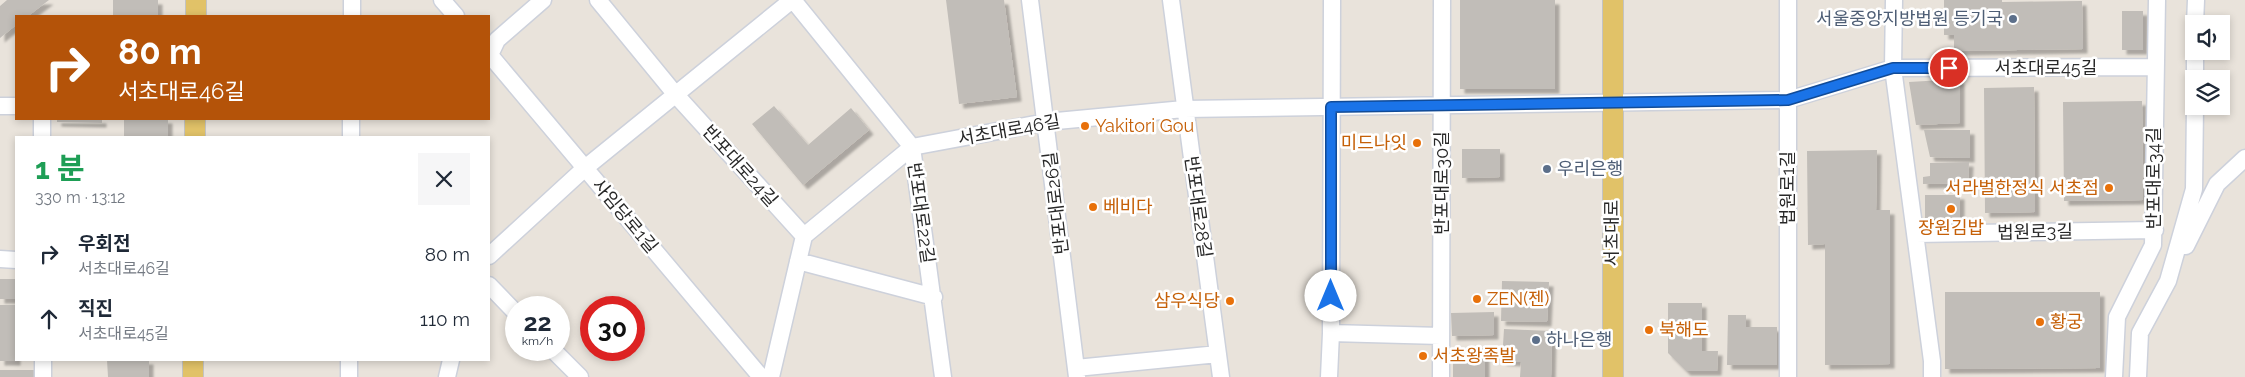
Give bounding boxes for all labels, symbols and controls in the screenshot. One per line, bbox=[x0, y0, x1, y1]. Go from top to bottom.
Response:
place label: 서울중앙지방법원 등기국 bbox=[1816, 8, 2003, 29]
marker: 서울중앙지방법원 등기국 bbox=[2007, 13, 2019, 25]
map controls bbox=[2185, 15, 2230, 115]
button: sound bbox=[2185, 15, 2230, 60]
text: 80 m bbox=[118, 31, 202, 72]
icon: right bbox=[35, 35, 100, 100]
pin bbox=[1928, 47, 1970, 89]
icon: arrive bbox=[1935, 54, 1963, 82]
street label: 서초대로45길 bbox=[1995, 57, 2097, 78]
button: layers bbox=[2185, 70, 2230, 115]
text: 서초대로46길 bbox=[118, 78, 244, 104]
street label: 서초대로46길 bbox=[956, 110, 1062, 149]
place label: Yakitori Gou bbox=[1095, 115, 1194, 136]
marker: Yakitori Gou bbox=[1079, 120, 1091, 132]
street label: 반포대로24길 bbox=[698, 121, 782, 211]
street label: 반포대로34길 bbox=[2143, 127, 2164, 229]
street label: 반포대로30길 bbox=[1431, 131, 1452, 235]
place label: 미드나잇 bbox=[1341, 132, 1407, 153]
marker: 미드나잇 bbox=[1411, 137, 1423, 149]
text: 1 분 bbox=[35, 151, 85, 186]
street label: 반포대로26길 bbox=[1039, 151, 1072, 255]
street label: 법원로1길 bbox=[1777, 151, 1798, 225]
button: close bbox=[418, 153, 470, 205]
street label: 반포대로28길 bbox=[1181, 155, 1216, 259]
place label: 우리은행 bbox=[1557, 158, 1623, 179]
street label: 반포대로22길 bbox=[904, 161, 939, 265]
marker: 우리은행 bbox=[1541, 163, 1553, 175]
street label: 사임당로1길 bbox=[588, 174, 663, 257]
place label: 서라벌한정식 서초점 bbox=[1945, 177, 2099, 198]
marker: 서라벌한정식 서초점 bbox=[2103, 182, 2115, 194]
text: 330 m · 13:12 bbox=[35, 188, 125, 207]
place label: 베비다 bbox=[1103, 196, 1153, 217]
street label: 서초대로 bbox=[1601, 200, 1622, 266]
marker: 베비다 bbox=[1087, 201, 1099, 213]
marker: 장원김밥 bbox=[1945, 203, 1957, 215]
place label: 장원김밥 bbox=[1918, 217, 1984, 238]
street label: 법원로3길 bbox=[1997, 220, 2073, 243]
text: 우회전 bbox=[78, 232, 130, 254]
icon: right bbox=[35, 240, 63, 268]
text: 80 m bbox=[425, 243, 470, 265]
text: 서초대로46길 bbox=[78, 259, 170, 278]
position arrow bbox=[1304, 269, 1356, 321]
place label: ZEN(젠) bbox=[1487, 288, 1550, 309]
place label: 삼우식당 bbox=[1154, 290, 1220, 311]
marker: ZEN(젠) bbox=[1471, 293, 1483, 305]
marker: 삼우식당 bbox=[1224, 295, 1236, 307]
speed limit sign: 30 bbox=[580, 296, 645, 361]
text: 직진 bbox=[78, 297, 113, 319]
icon: ahead bbox=[35, 305, 63, 333]
text: 22 bbox=[523, 307, 552, 337]
text: 110 m bbox=[420, 308, 470, 330]
place label: 황궁 bbox=[2050, 311, 2083, 332]
marker: 황궁 bbox=[2034, 316, 2046, 328]
place label: 북해도 bbox=[1659, 319, 1709, 340]
text: 서초대로45길 bbox=[78, 324, 169, 343]
marker: 북해도 bbox=[1643, 324, 1655, 336]
place label: 하나은행 bbox=[1546, 329, 1612, 350]
text: km/h bbox=[522, 334, 553, 348]
marker: 하나은행 bbox=[1530, 334, 1542, 346]
place label: 서초왕족발 bbox=[1433, 345, 1516, 366]
marker: 서초왕족발 bbox=[1417, 350, 1429, 362]

